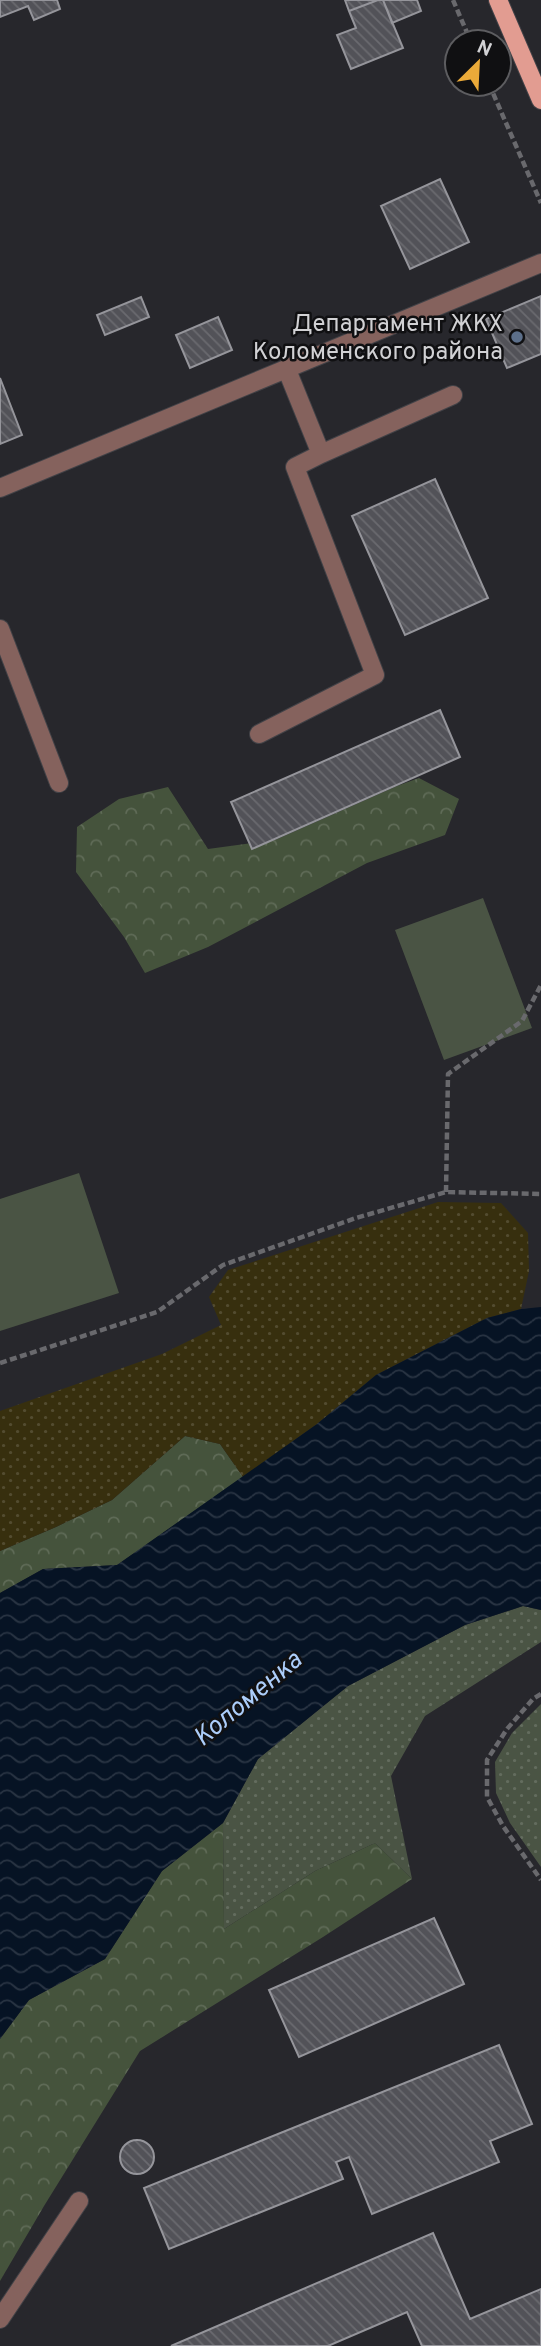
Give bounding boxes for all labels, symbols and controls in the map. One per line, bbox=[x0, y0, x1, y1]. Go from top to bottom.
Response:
north arrow bbox=[443, 28, 513, 98]
text: N bbox=[473, 36, 495, 63]
place label: Департамент ЖКХ Коломенского района bbox=[253, 310, 503, 368]
marker: Департамент ЖКХ Коломенского района bbox=[509, 329, 525, 345]
water label: Коломенка bbox=[187, 1644, 310, 1755]

